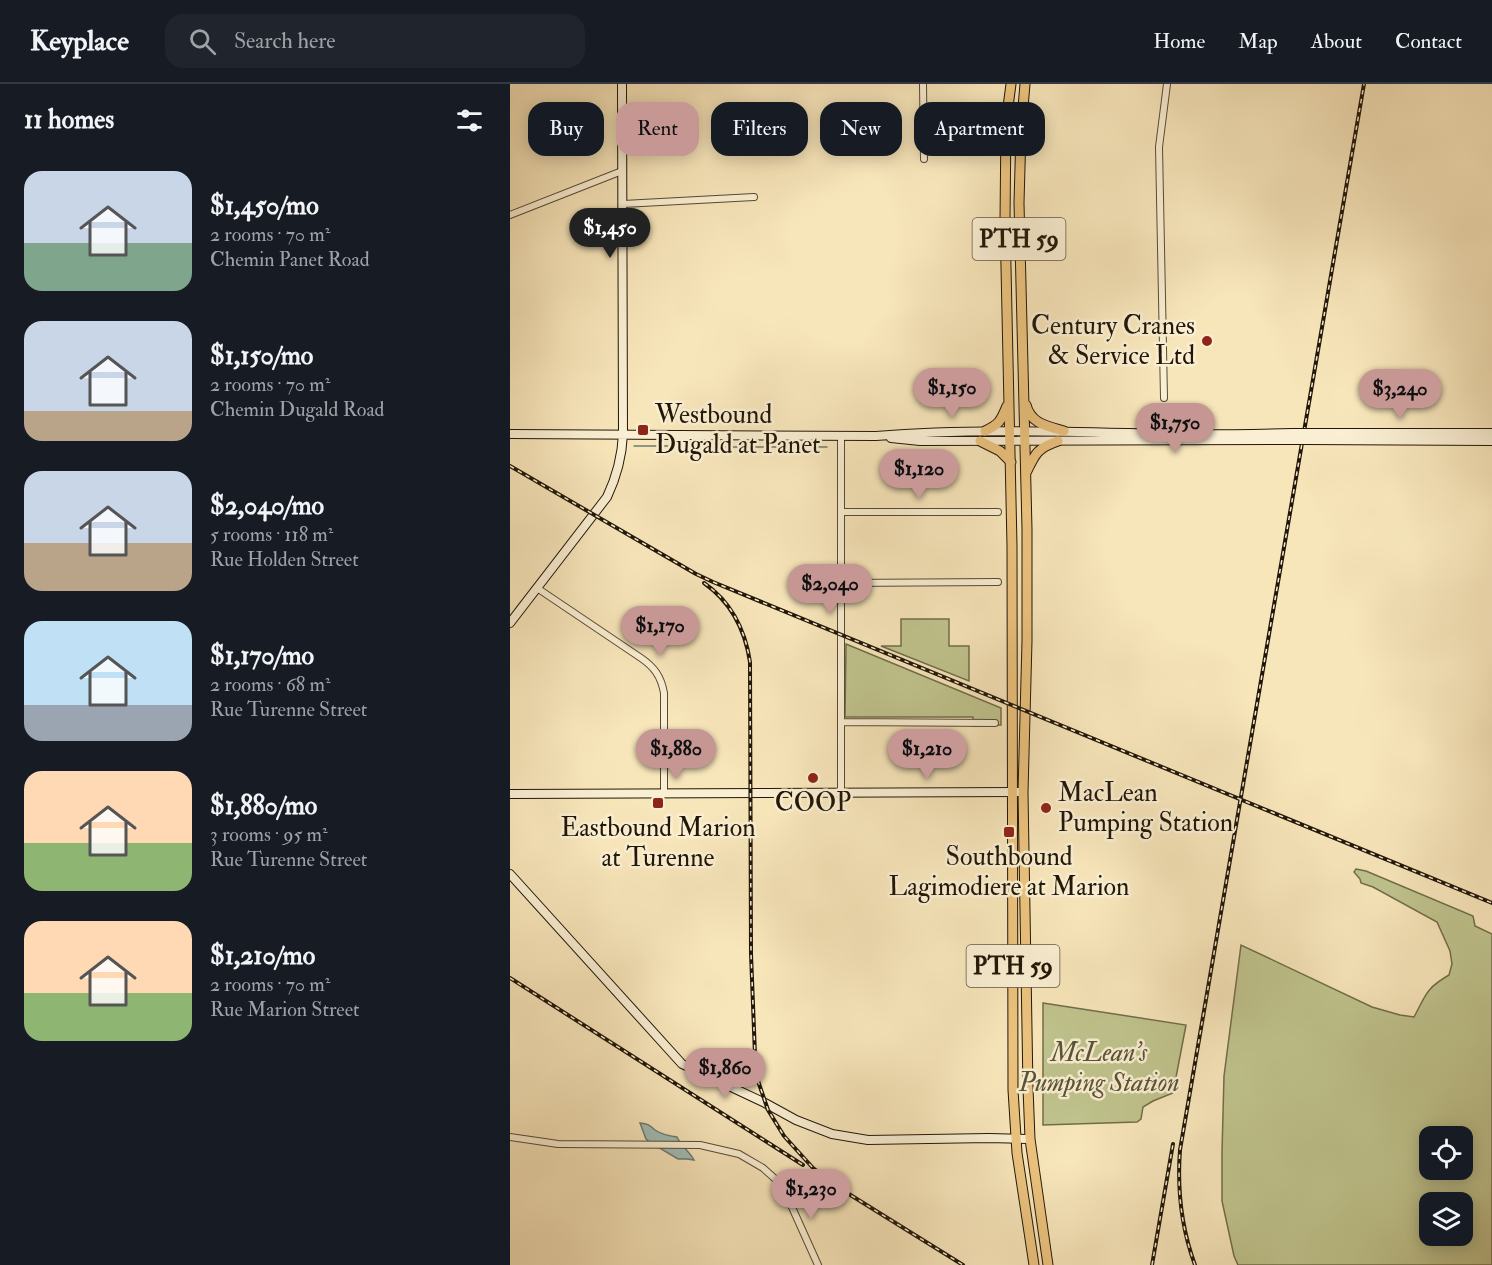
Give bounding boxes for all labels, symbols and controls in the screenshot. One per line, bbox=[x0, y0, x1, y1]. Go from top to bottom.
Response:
search box bbox=[165, 14, 585, 68]
text: Keyplace bbox=[30, 24, 129, 59]
icon: search bbox=[186, 25, 219, 58]
text: Search here bbox=[234, 27, 336, 55]
text: Home bbox=[1153, 28, 1205, 55]
text: Map bbox=[1238, 28, 1278, 55]
text: About bbox=[1311, 28, 1362, 55]
text: Contact bbox=[1395, 28, 1462, 55]
chip: Buy bbox=[528, 102, 604, 156]
chip: Rent bbox=[616, 102, 699, 156]
chip: Filters bbox=[711, 102, 808, 156]
chip: New bbox=[820, 102, 902, 156]
chip: Apartment bbox=[914, 102, 1045, 156]
text: 11 homes bbox=[24, 104, 114, 136]
icon: filters bbox=[453, 104, 486, 137]
text: $1,450/mo bbox=[210, 190, 319, 222]
icon: home bbox=[72, 195, 144, 267]
pin: $1,450 bbox=[561, 208, 659, 259]
text: $1,450 bbox=[583, 215, 637, 240]
road number: PTH 59 bbox=[972, 218, 1066, 260]
text: 2 rooms · 70 m² bbox=[210, 222, 330, 247]
text: Chemin Panet Road bbox=[210, 247, 369, 272]
place label: Century Cranes & Service Ltd bbox=[1031, 310, 1195, 372]
marker: Century Cranes & Service Ltd bbox=[1200, 334, 1214, 348]
text: $1,150/mo bbox=[210, 340, 313, 372]
icon: home bbox=[72, 345, 144, 417]
pin: $1,150 bbox=[903, 368, 1001, 419]
pin: $3,240 bbox=[1351, 369, 1449, 420]
text: 2 rooms · 70 m² bbox=[210, 372, 330, 397]
text: $1,150 bbox=[927, 375, 977, 400]
text: $3,240 bbox=[1373, 376, 1427, 401]
text: Chemin Dugald Road bbox=[210, 397, 384, 422]
place label: Westbound Dugald at Panet bbox=[654, 399, 821, 461]
pin: $1,750 bbox=[1126, 403, 1224, 454]
text: $1,750 bbox=[1150, 410, 1200, 435]
marker: Westbound Dugald at Panet bbox=[636, 423, 650, 437]
pin: $1,120 bbox=[870, 449, 968, 500]
text: $1,120 bbox=[894, 456, 944, 481]
text: $2,040/mo bbox=[210, 490, 324, 522]
icon: home bbox=[72, 495, 144, 567]
text: 5 rooms · 118 m² bbox=[210, 522, 333, 547]
text: Rue Holden Street bbox=[210, 547, 359, 572]
pin: $2,040 bbox=[781, 564, 879, 615]
text: $2,040 bbox=[801, 571, 859, 596]
pin: $1,170 bbox=[611, 606, 709, 657]
text: $1,170 bbox=[635, 613, 685, 638]
text: $1,170/mo bbox=[210, 640, 314, 672]
icon: home bbox=[72, 645, 144, 717]
text: 2 rooms · 68 m² bbox=[210, 672, 331, 697]
text: Rue Turenne Street bbox=[210, 697, 367, 722]
pin: $1,880 bbox=[627, 729, 725, 780]
pin: $1,210 bbox=[878, 729, 976, 780]
text: $1,880 bbox=[650, 736, 702, 761]
text: $1,210 bbox=[902, 736, 952, 761]
marker: COOP bbox=[806, 771, 820, 785]
place label: MacLean Pumping Station bbox=[1058, 777, 1233, 840]
place label: COOP bbox=[775, 787, 851, 819]
text: $1,880/mo bbox=[210, 790, 317, 822]
icon: home bbox=[72, 795, 144, 867]
marker: Eastbound Marion at Turenne bbox=[651, 796, 665, 810]
marker: MacLean Pumping Station bbox=[1039, 801, 1053, 815]
place label: Eastbound Marion at Turenne bbox=[560, 812, 756, 874]
text: 3 rooms · 95 m² bbox=[210, 822, 328, 847]
marker: Southbound Lagimodiere at Marion bbox=[1002, 825, 1016, 839]
place label: Southbound Lagimodiere at Marion bbox=[889, 841, 1129, 903]
text: Rue Turenne Street bbox=[210, 847, 367, 872]
text: $1,210/mo bbox=[210, 940, 315, 972]
icon: home bbox=[72, 945, 144, 1017]
road number: PTH 59 bbox=[966, 945, 1060, 987]
text: 2 rooms · 70 m² bbox=[210, 972, 330, 997]
text: Rue Marion Street bbox=[210, 997, 360, 1022]
park label: McLean's Pumping Station bbox=[1017, 1037, 1180, 1099]
pin: $1,860 bbox=[676, 1048, 774, 1099]
text: $1,860 bbox=[699, 1055, 751, 1080]
map controls bbox=[1419, 1126, 1473, 1246]
button: locate bbox=[1419, 1126, 1473, 1180]
pin: $1,230 bbox=[762, 1169, 860, 1220]
text: $1,230 bbox=[785, 1176, 837, 1201]
button: layers bbox=[1419, 1192, 1473, 1246]

